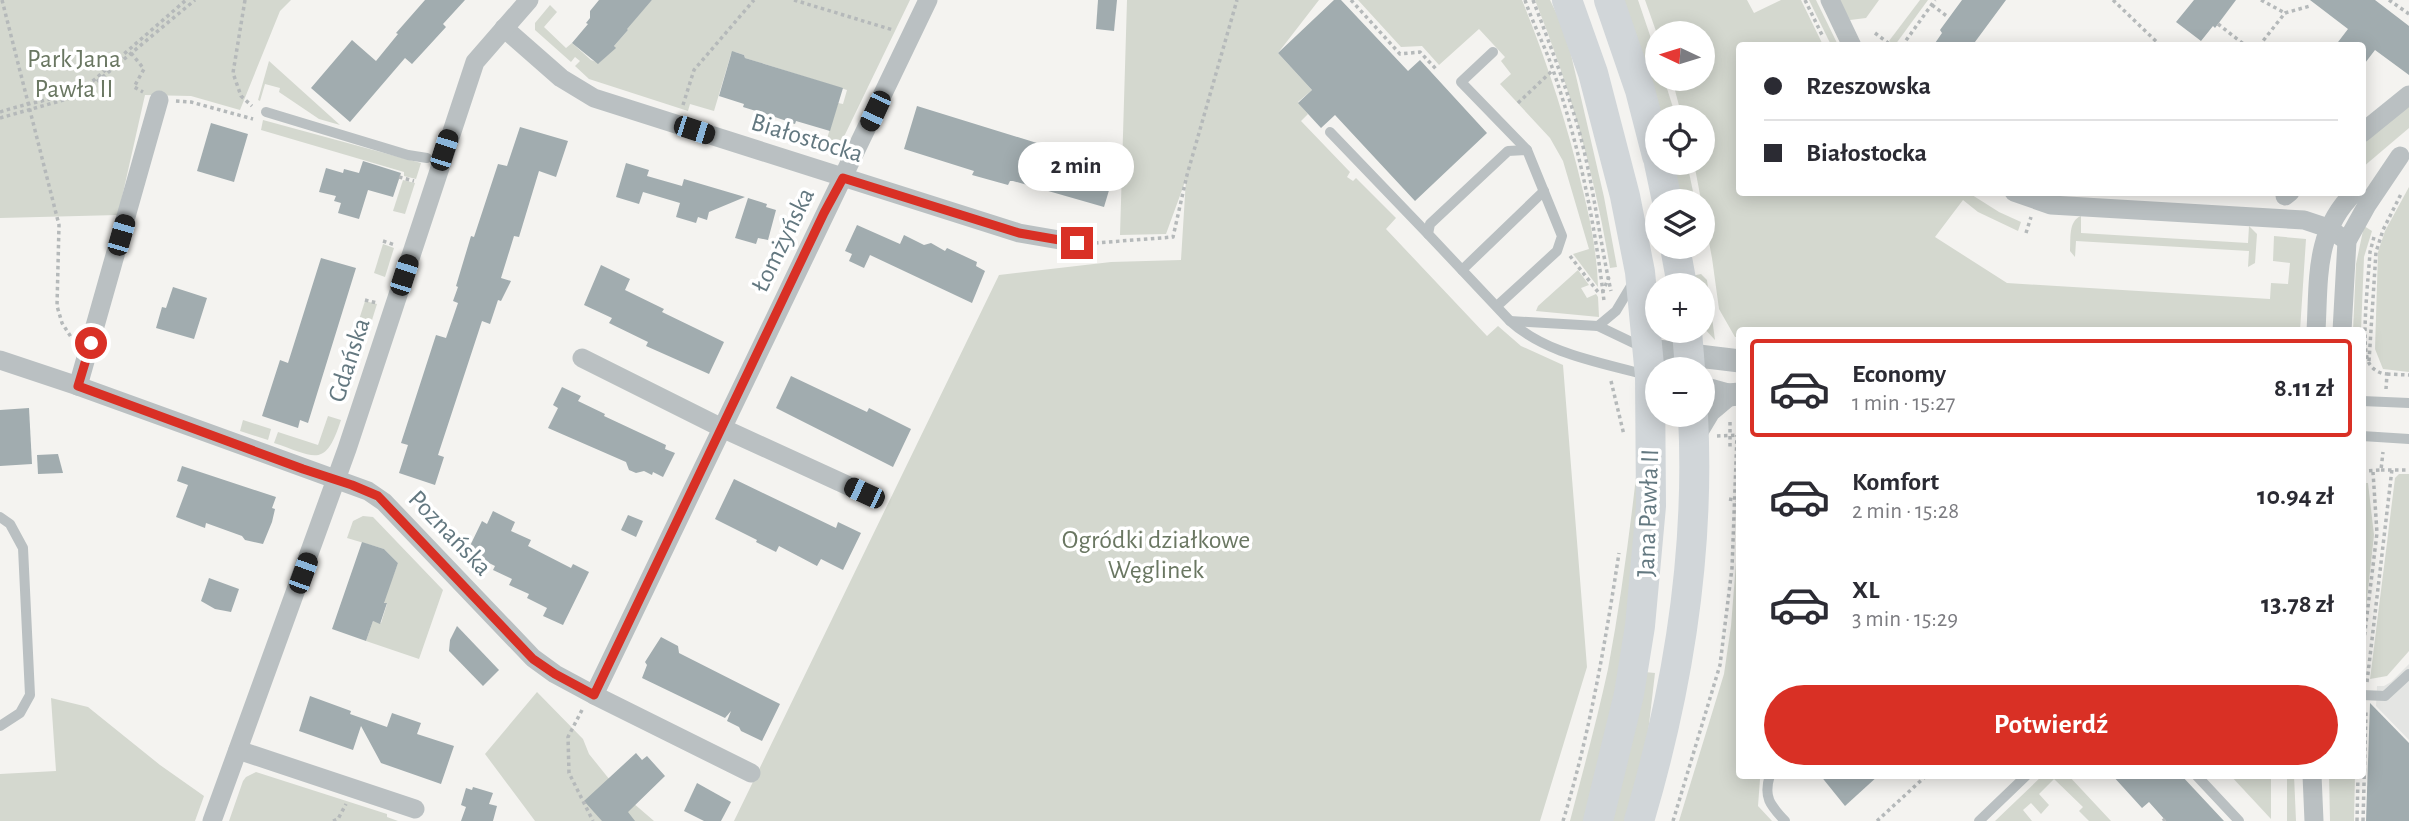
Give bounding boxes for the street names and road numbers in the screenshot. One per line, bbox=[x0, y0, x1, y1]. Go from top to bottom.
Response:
street label: Białostocka bbox=[748, 109, 866, 167]
street label: Łomżyńska bbox=[747, 184, 819, 296]
street label: Gdańska bbox=[323, 315, 375, 405]
street label: Jana Pawła II bbox=[1633, 449, 1663, 577]
street label: Poznańska bbox=[403, 485, 497, 581]

